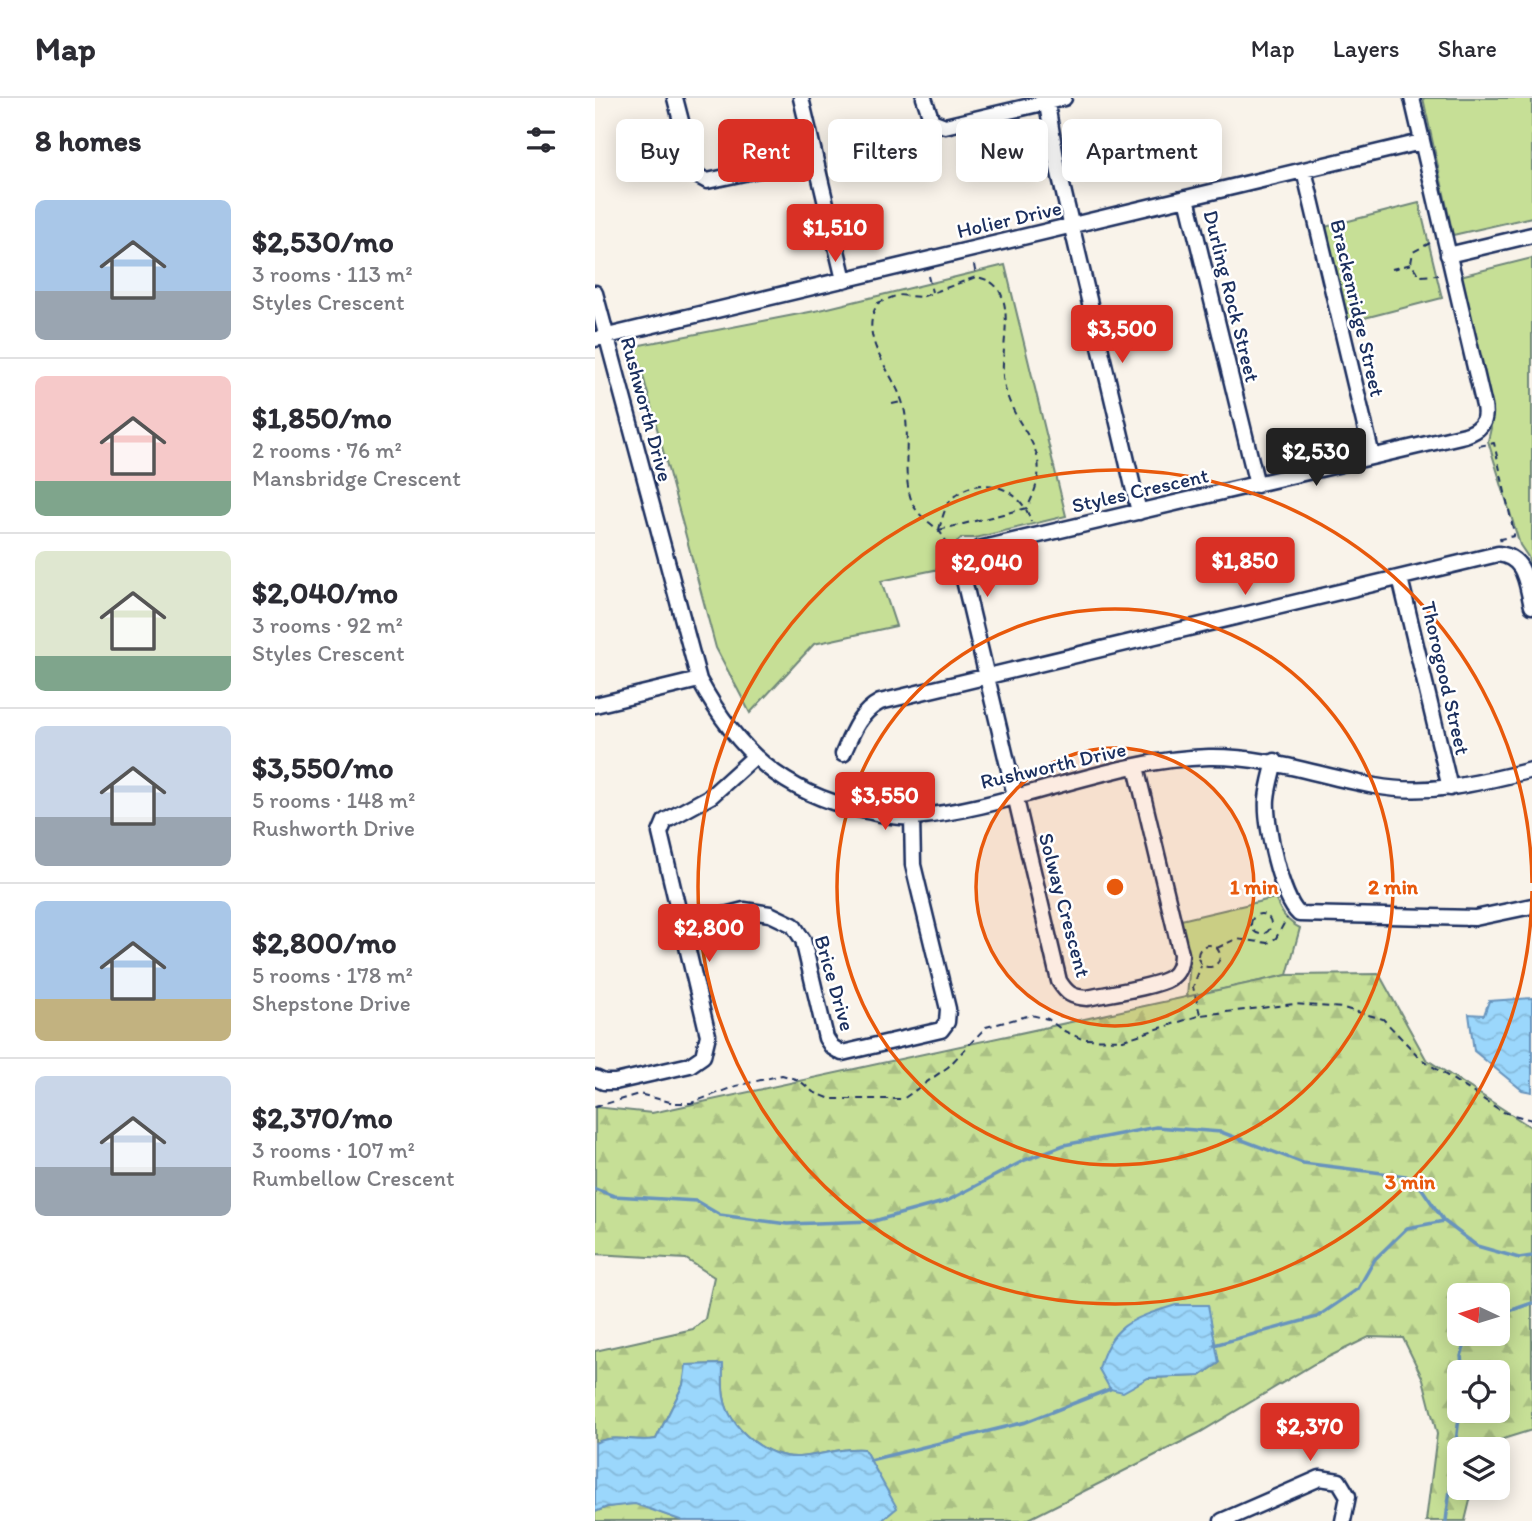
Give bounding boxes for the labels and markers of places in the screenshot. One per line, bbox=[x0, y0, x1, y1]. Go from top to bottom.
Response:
pin: $1,510 bbox=[778, 204, 892, 264]
pin: $3,500 bbox=[1065, 306, 1179, 365]
pin: $2,530 bbox=[1259, 428, 1373, 488]
pin: $1,850 bbox=[1188, 538, 1302, 597]
pin: $2,040 bbox=[930, 540, 1044, 599]
pin: $3,550 bbox=[828, 772, 942, 832]
centre of rings bbox=[1103, 875, 1127, 899]
pin: $2,800 bbox=[652, 904, 766, 964]
pin: $2,370 bbox=[1253, 1404, 1367, 1463]

